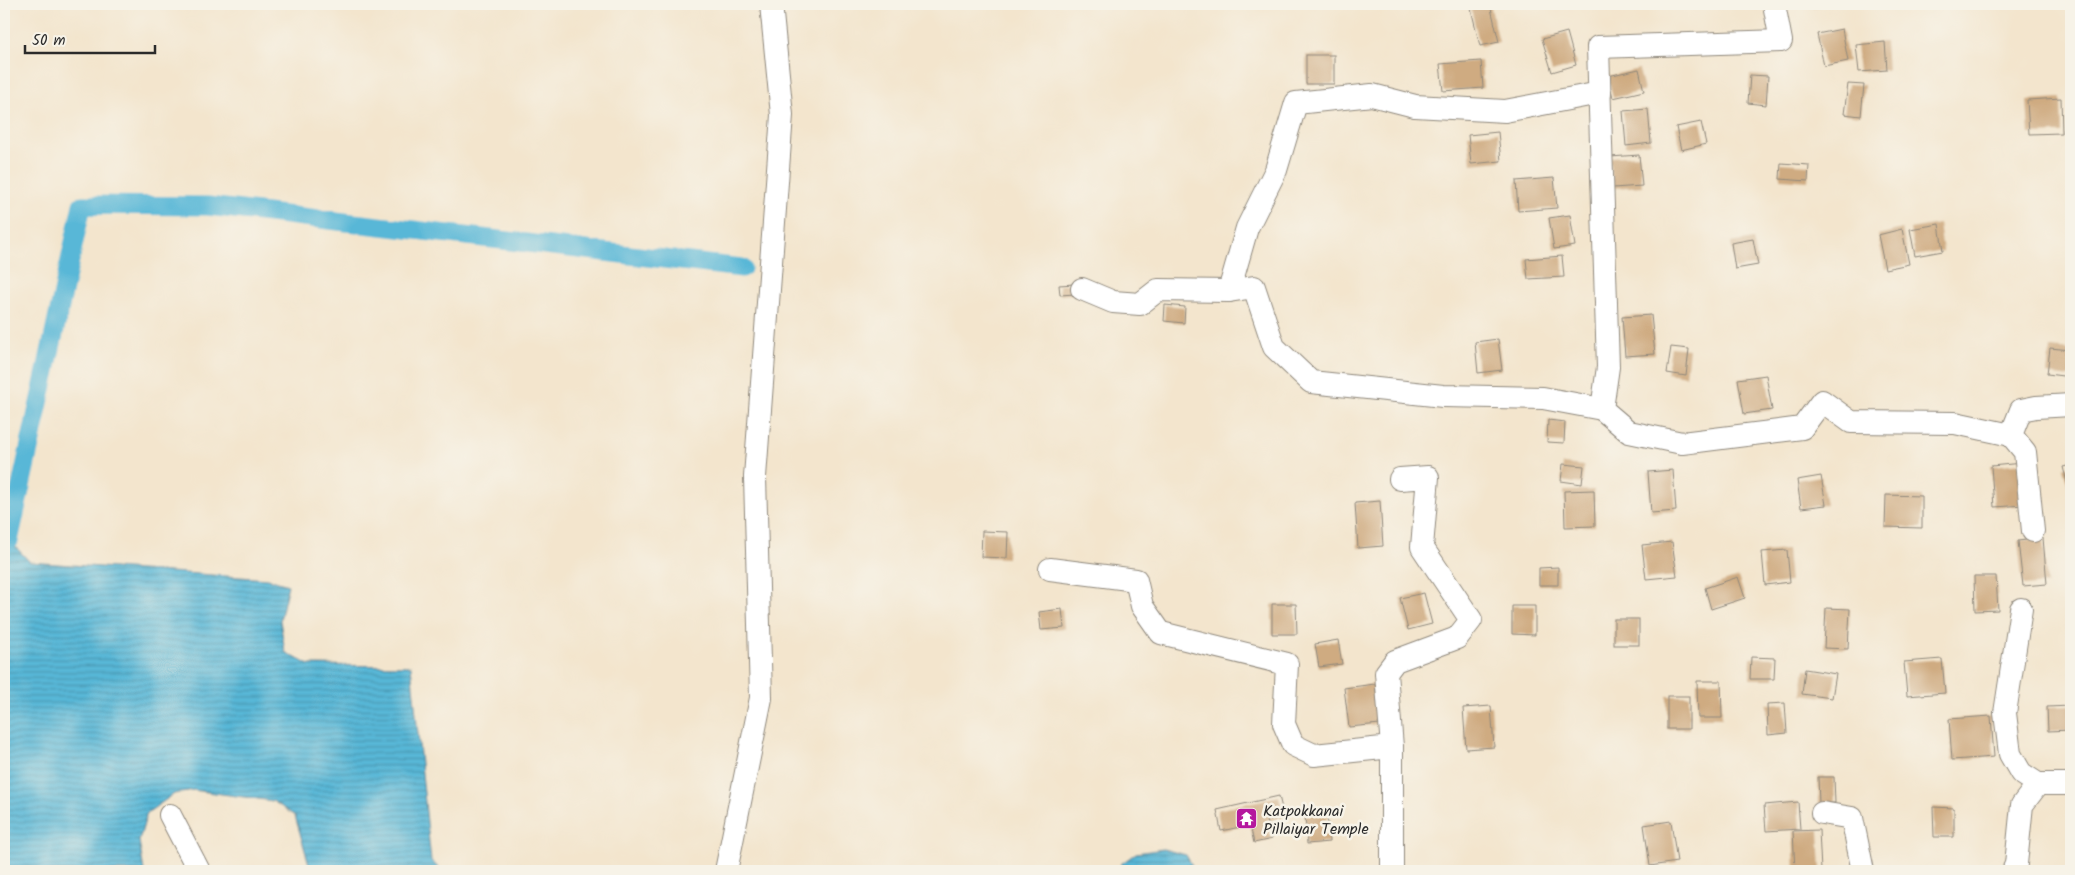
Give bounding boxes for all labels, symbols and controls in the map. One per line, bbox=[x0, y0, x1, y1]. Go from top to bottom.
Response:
scale bar bbox=[25, 22, 155, 54]
text: 50 m bbox=[32, 29, 66, 53]
place label: Katpokkanai Pillaiyar Temple bbox=[1263, 799, 1369, 842]
temple icon: Katpokkanai Pillaiyar Temple bbox=[1235, 807, 1259, 831]

